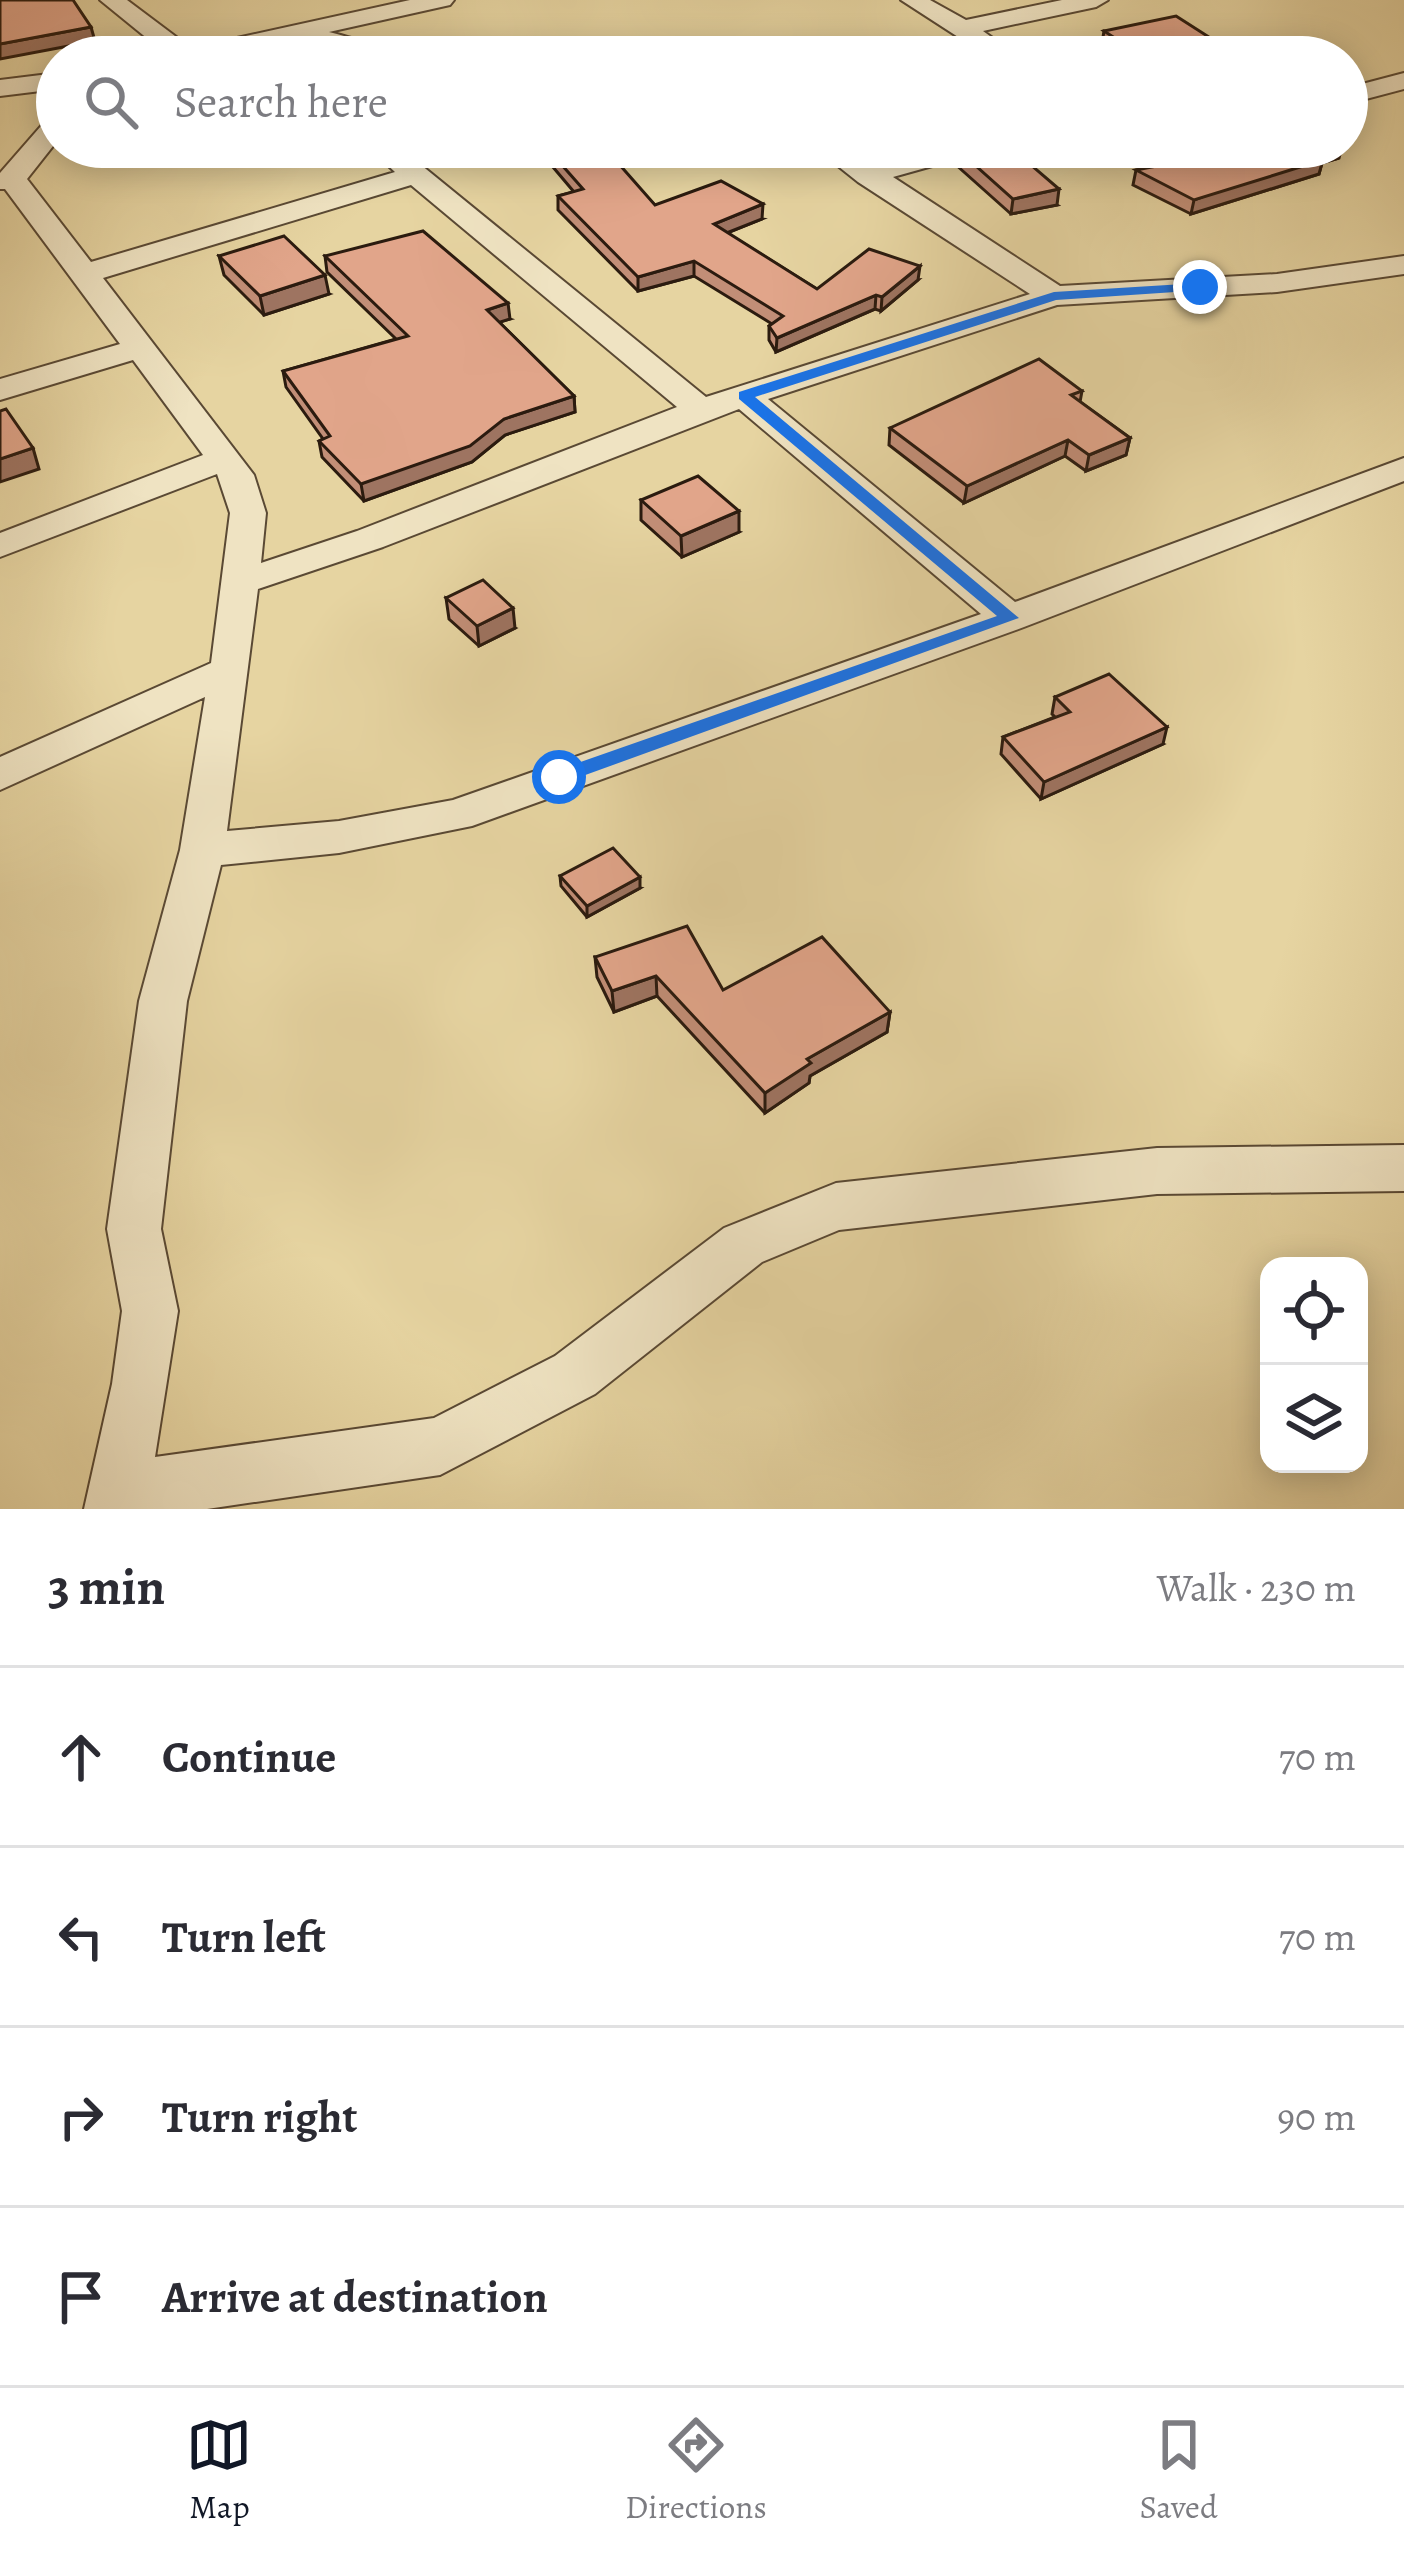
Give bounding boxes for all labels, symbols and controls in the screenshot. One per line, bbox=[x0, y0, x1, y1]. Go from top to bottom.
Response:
search box bbox=[36, 36, 1368, 168]
icon: search bbox=[78, 69, 144, 135]
text: Search here bbox=[174, 71, 388, 133]
route end bbox=[1173, 260, 1227, 314]
route start bbox=[532, 750, 586, 804]
map controls bbox=[1260, 1257, 1368, 1473]
button: locate bbox=[1260, 1257, 1368, 1365]
button: layers bbox=[1260, 1365, 1368, 1473]
text: 3 min bbox=[48, 1552, 165, 1622]
text: Walk · 230 m bbox=[1157, 1561, 1356, 1614]
icon: ahead bbox=[48, 1724, 114, 1790]
text: Continue bbox=[162, 1726, 336, 1788]
text: 70 m bbox=[1279, 1730, 1356, 1783]
icon: left bbox=[48, 1904, 114, 1970]
text: Turn left bbox=[162, 1906, 326, 1968]
text: 70 m bbox=[1279, 1910, 1356, 1963]
icon: right bbox=[48, 2084, 114, 2150]
text: Turn right bbox=[162, 2086, 357, 2148]
text: 90 m bbox=[1277, 2090, 1356, 2143]
icon: arrive bbox=[48, 2264, 114, 2330]
text: Arrive at destination bbox=[162, 2266, 548, 2328]
tab: Map bbox=[186, 2412, 252, 2529]
tab: Directions bbox=[625, 2412, 767, 2529]
tab: Saved bbox=[1139, 2412, 1218, 2529]

